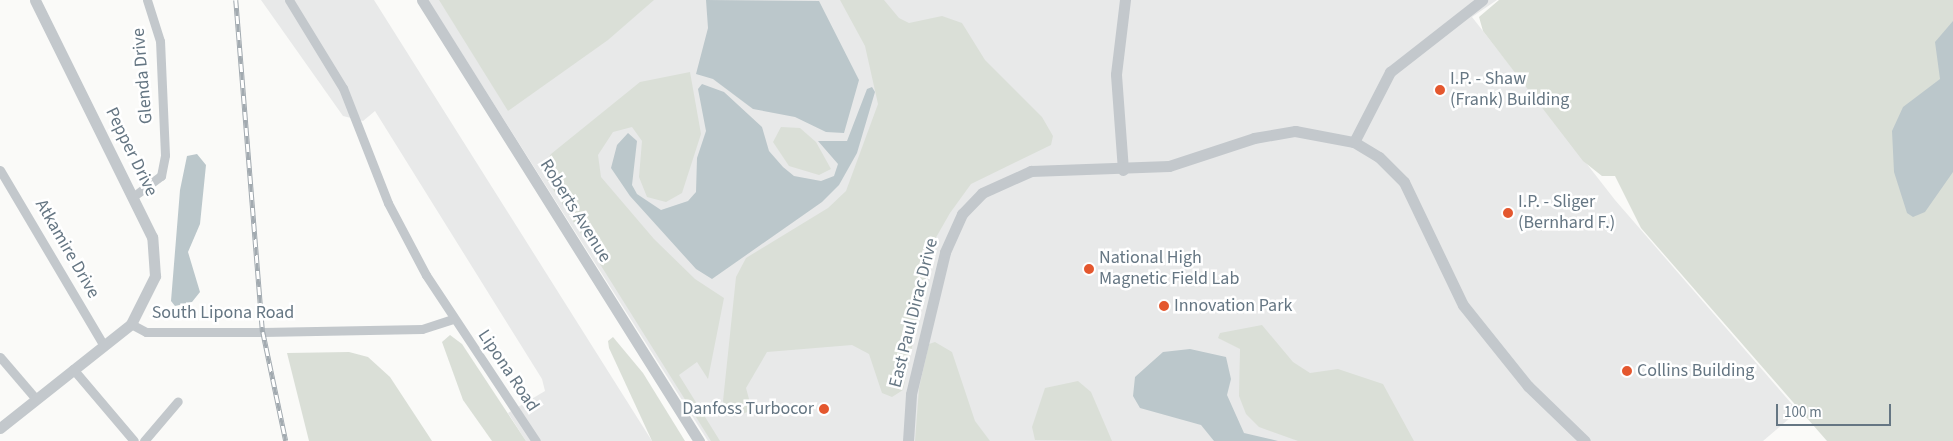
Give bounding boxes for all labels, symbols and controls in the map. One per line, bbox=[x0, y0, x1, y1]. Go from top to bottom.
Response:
street label: Glenda Drive bbox=[128, 27, 158, 125]
place label: I.P. - Shaw (Frank) Building bbox=[1450, 69, 1569, 112]
marker: I.P. - Shaw (Frank) Building bbox=[1434, 84, 1446, 96]
street label: Pepper Drive bbox=[100, 104, 162, 200]
street label: Roberts Avenue bbox=[535, 155, 615, 267]
place label: I.P. - Sliger (Bernhard F.) bbox=[1518, 192, 1615, 234]
street label: Atkamire Drive bbox=[30, 196, 104, 302]
marker: I.P. - Sliger (Bernhard F.) bbox=[1502, 207, 1514, 219]
street label: East Paul Dirac Drive bbox=[885, 236, 943, 390]
place label: National High Magnetic Field Lab bbox=[1099, 248, 1239, 290]
marker: National High Magnetic Field Lab bbox=[1083, 263, 1095, 275]
place label: Innovation Park bbox=[1174, 295, 1292, 317]
marker: Innovation Park bbox=[1158, 300, 1170, 312]
street label: South Lipona Road bbox=[152, 302, 294, 324]
street label: Lipona Road bbox=[473, 326, 543, 416]
place label: Collins Building bbox=[1637, 360, 1754, 382]
marker: Collins Building bbox=[1621, 365, 1633, 377]
scale bar bbox=[1778, 394, 1893, 426]
place label: Danfoss Turbocor bbox=[682, 398, 814, 420]
text: 100 m bbox=[1784, 402, 1822, 423]
marker: Danfoss Turbocor bbox=[818, 403, 830, 415]

